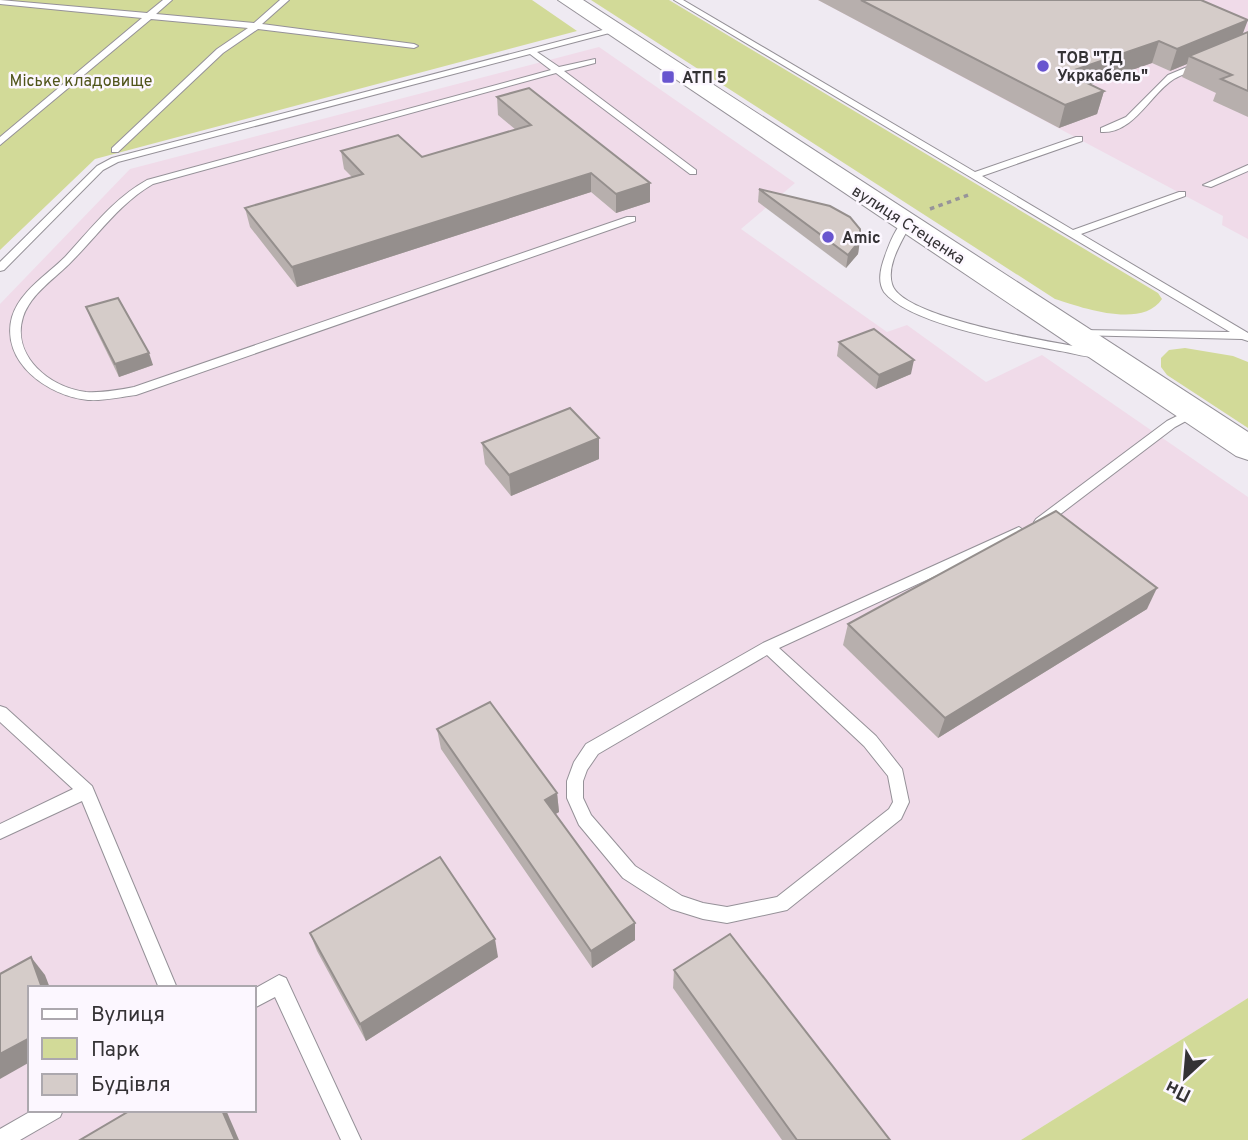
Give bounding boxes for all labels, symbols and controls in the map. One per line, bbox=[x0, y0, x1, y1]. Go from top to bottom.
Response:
place label: ТОВ "ТД Укркабель" bbox=[1057, 49, 1148, 87]
marker: ТОВ "ТД Укркабель" bbox=[1035, 58, 1051, 74]
marker: АТП 5 bbox=[660, 69, 676, 85]
place label: АТП 5 bbox=[682, 69, 727, 89]
park label: Міське кладовище bbox=[10, 72, 152, 92]
street label: вулиця Стеценка bbox=[848, 182, 968, 270]
marker: Amic bbox=[820, 229, 836, 245]
place label: Amic bbox=[842, 229, 881, 249]
legend bbox=[28, 986, 256, 1112]
text: Вулиця bbox=[91, 1002, 165, 1029]
text: Парк bbox=[91, 1037, 140, 1064]
north arrow bbox=[1150, 1042, 1220, 1112]
text: Будівля bbox=[91, 1072, 171, 1099]
text: Пн bbox=[1162, 1074, 1195, 1107]

